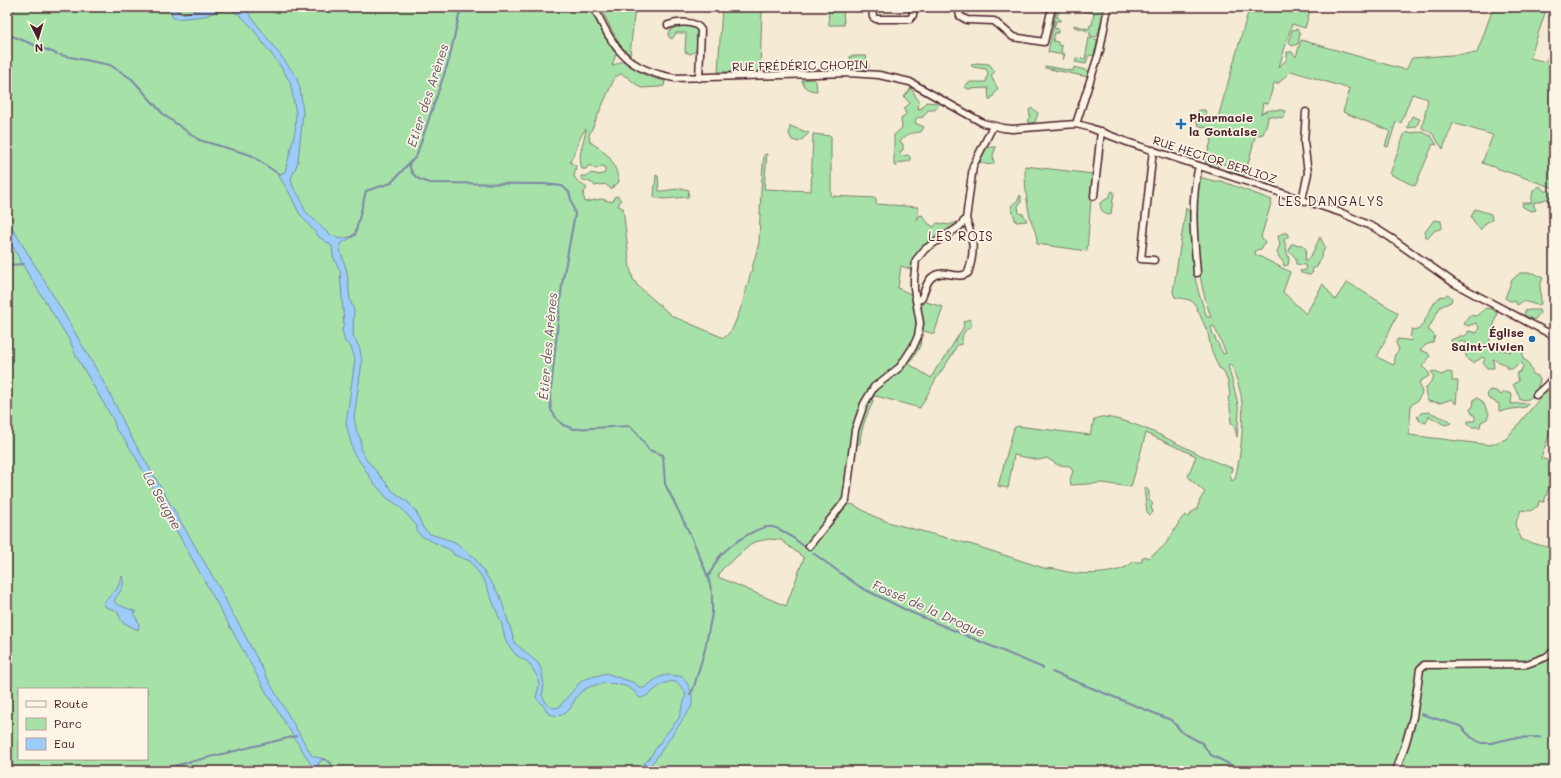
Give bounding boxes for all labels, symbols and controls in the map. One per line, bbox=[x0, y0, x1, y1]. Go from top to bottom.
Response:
north arrow bbox=[18, 18, 58, 58]
text: N bbox=[34, 41, 44, 56]
water label: Etier des Arènes bbox=[402, 41, 452, 149]
street label: RUE FRÉDÉRIC CHOPIN bbox=[732, 56, 868, 74]
place label: Pharmacie la Gontaise bbox=[1189, 109, 1257, 139]
marker: Pharmacie la Gontaise bbox=[1176, 119, 1186, 129]
street label: RUE HECTOR BERLIOZ bbox=[1151, 131, 1279, 187]
district label: LES DANGALYS bbox=[1278, 192, 1384, 209]
district label: LES ROIS bbox=[928, 227, 994, 244]
water label: Étier des Arènes bbox=[534, 292, 560, 400]
place label: Église Saint-Vivien bbox=[1451, 324, 1524, 354]
marker: Église Saint-Vivien bbox=[1527, 334, 1537, 344]
water label: La Seugne bbox=[140, 468, 186, 532]
water label: Fossé de la Drogue bbox=[870, 575, 988, 641]
legend bbox=[18, 688, 148, 760]
text: Route bbox=[54, 695, 88, 711]
text: Parc bbox=[54, 715, 82, 731]
text: Eau bbox=[54, 735, 75, 751]

